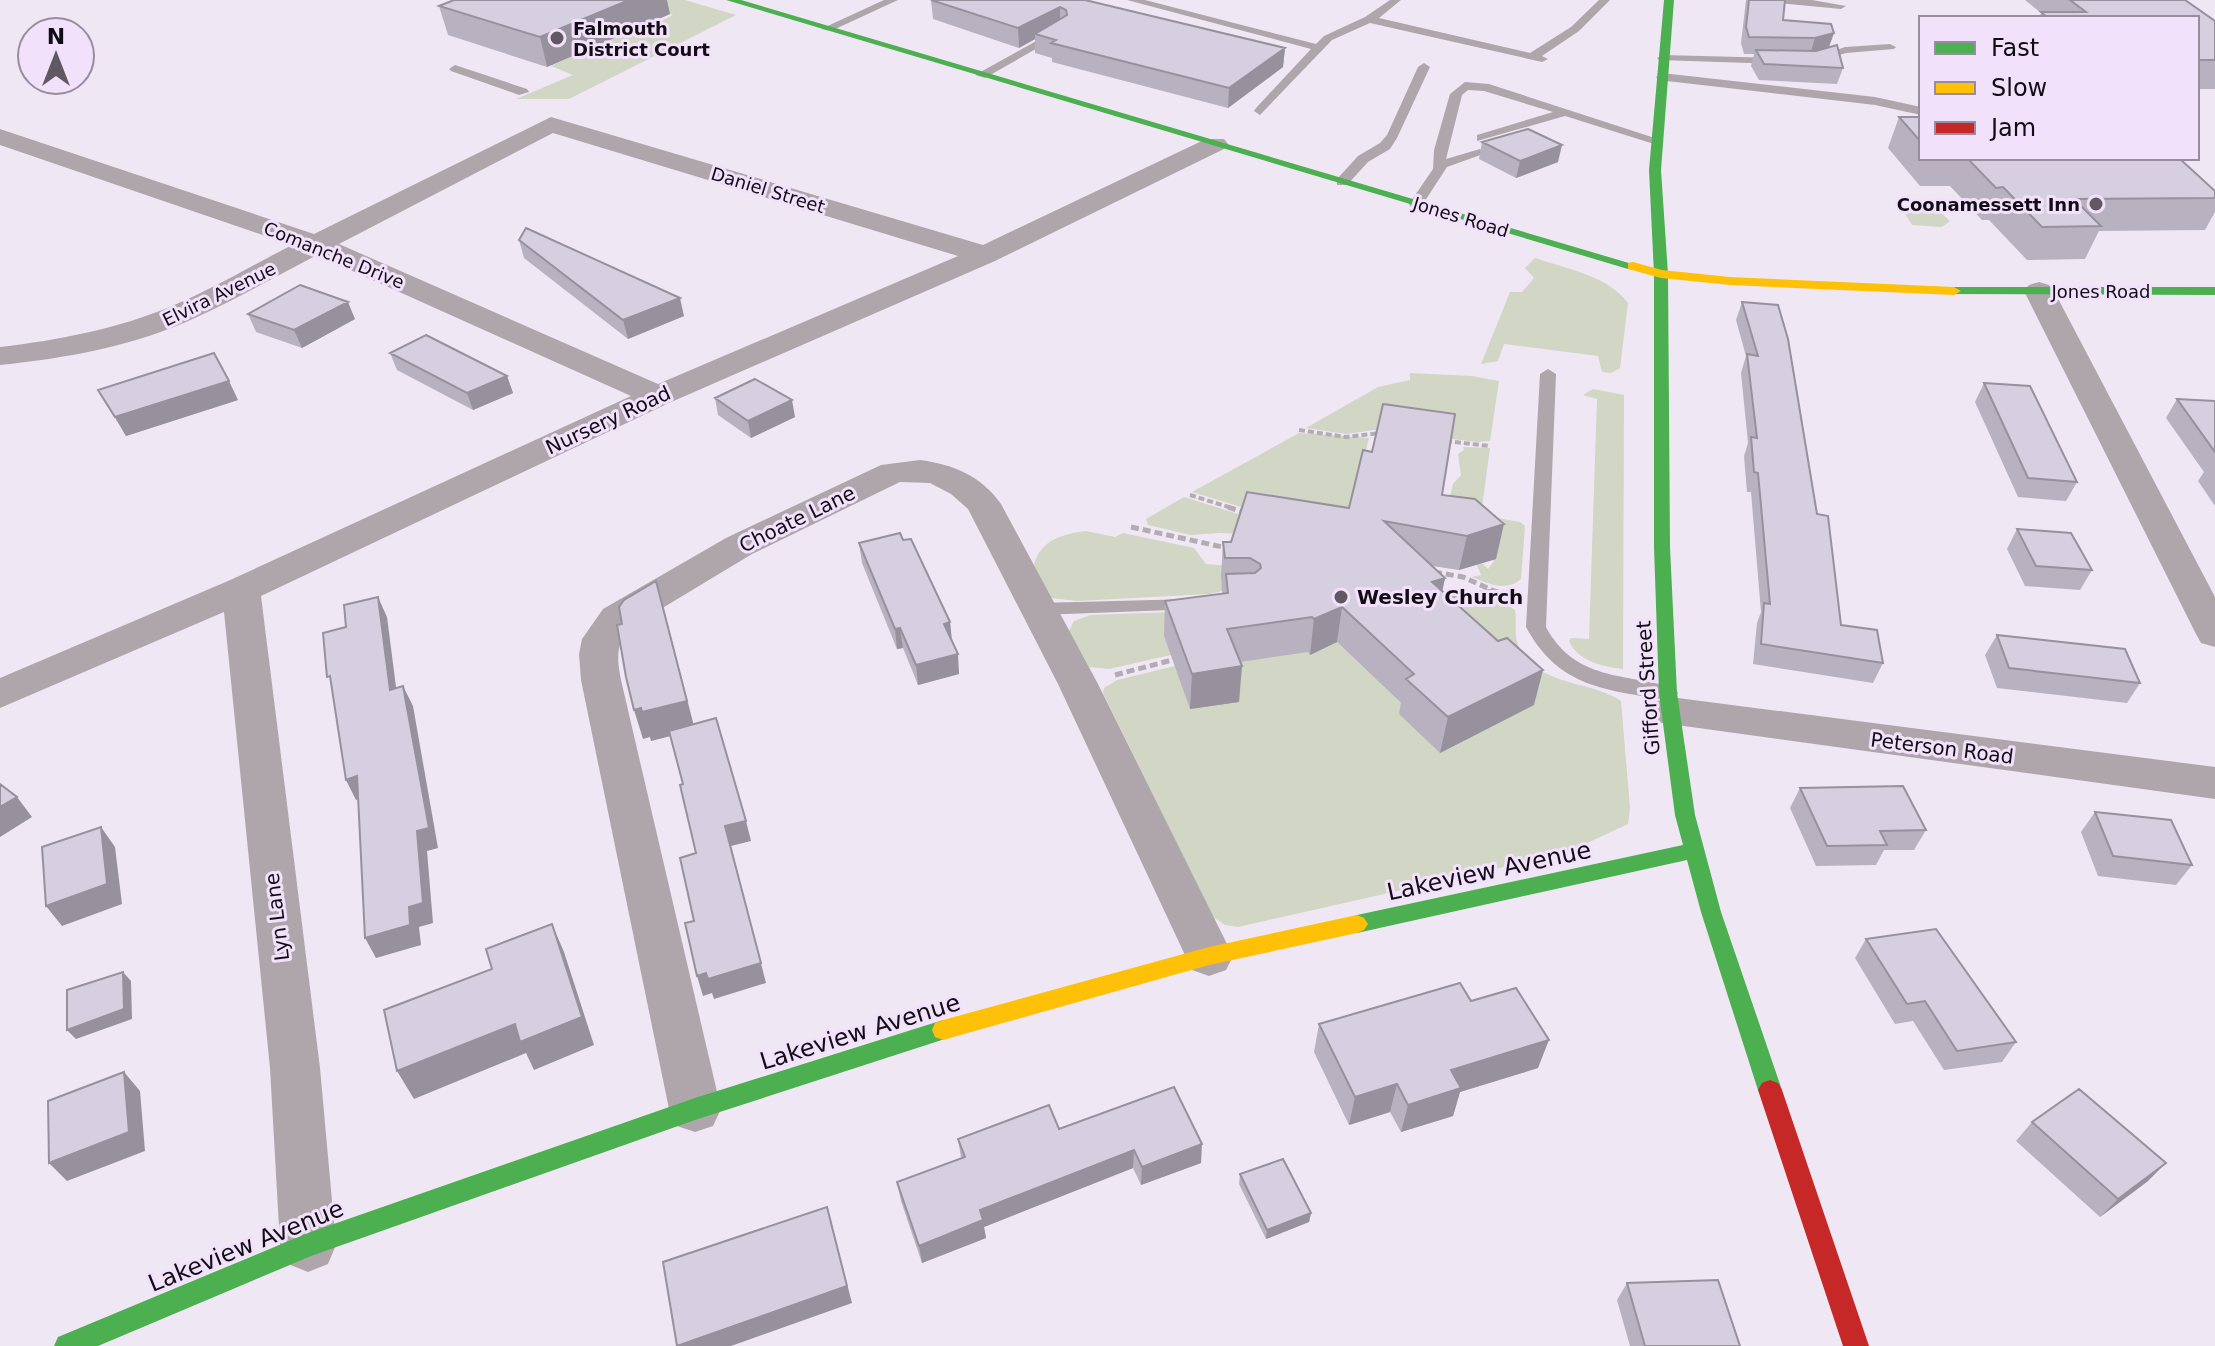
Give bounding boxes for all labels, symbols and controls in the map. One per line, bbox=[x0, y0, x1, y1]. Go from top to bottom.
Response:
north arrow bbox=[16, 16, 96, 96]
legend bbox=[1919, 16, 2199, 160]
place label: Falmouth District Court bbox=[573, 18, 710, 60]
text: N bbox=[47, 24, 65, 49]
marker: Falmouth District Court bbox=[548, 29, 566, 47]
text: Fast bbox=[1991, 34, 2039, 62]
text: Slow bbox=[1991, 74, 2047, 102]
text: Jam bbox=[1989, 114, 2036, 142]
street label: Daniel Street bbox=[709, 163, 827, 217]
street label: Jones Road bbox=[1410, 192, 1511, 242]
place label: Coonamessett Inn bbox=[1897, 194, 2080, 215]
marker: Coonamessett Inn bbox=[2087, 195, 2105, 213]
street label: Comanche Drive bbox=[261, 217, 407, 293]
street label: Elvira Avenue bbox=[159, 258, 279, 330]
street label: Jones Road bbox=[2050, 281, 2151, 302]
street label: Nursery Road bbox=[542, 381, 674, 459]
street label: Choate Lane bbox=[735, 481, 859, 557]
place label: Wesley Church bbox=[1357, 585, 1523, 609]
marker: Wesley Church bbox=[1332, 588, 1350, 606]
street label: Gifford Street bbox=[1631, 620, 1665, 756]
street label: Peterson Road bbox=[1869, 727, 2015, 769]
street label: Lakeview Avenue bbox=[1384, 836, 1594, 906]
street label: Lyn Lane bbox=[260, 872, 294, 962]
street label: Lakeview Avenue bbox=[756, 988, 964, 1076]
street label: Lakeview Avenue bbox=[144, 1194, 348, 1298]

